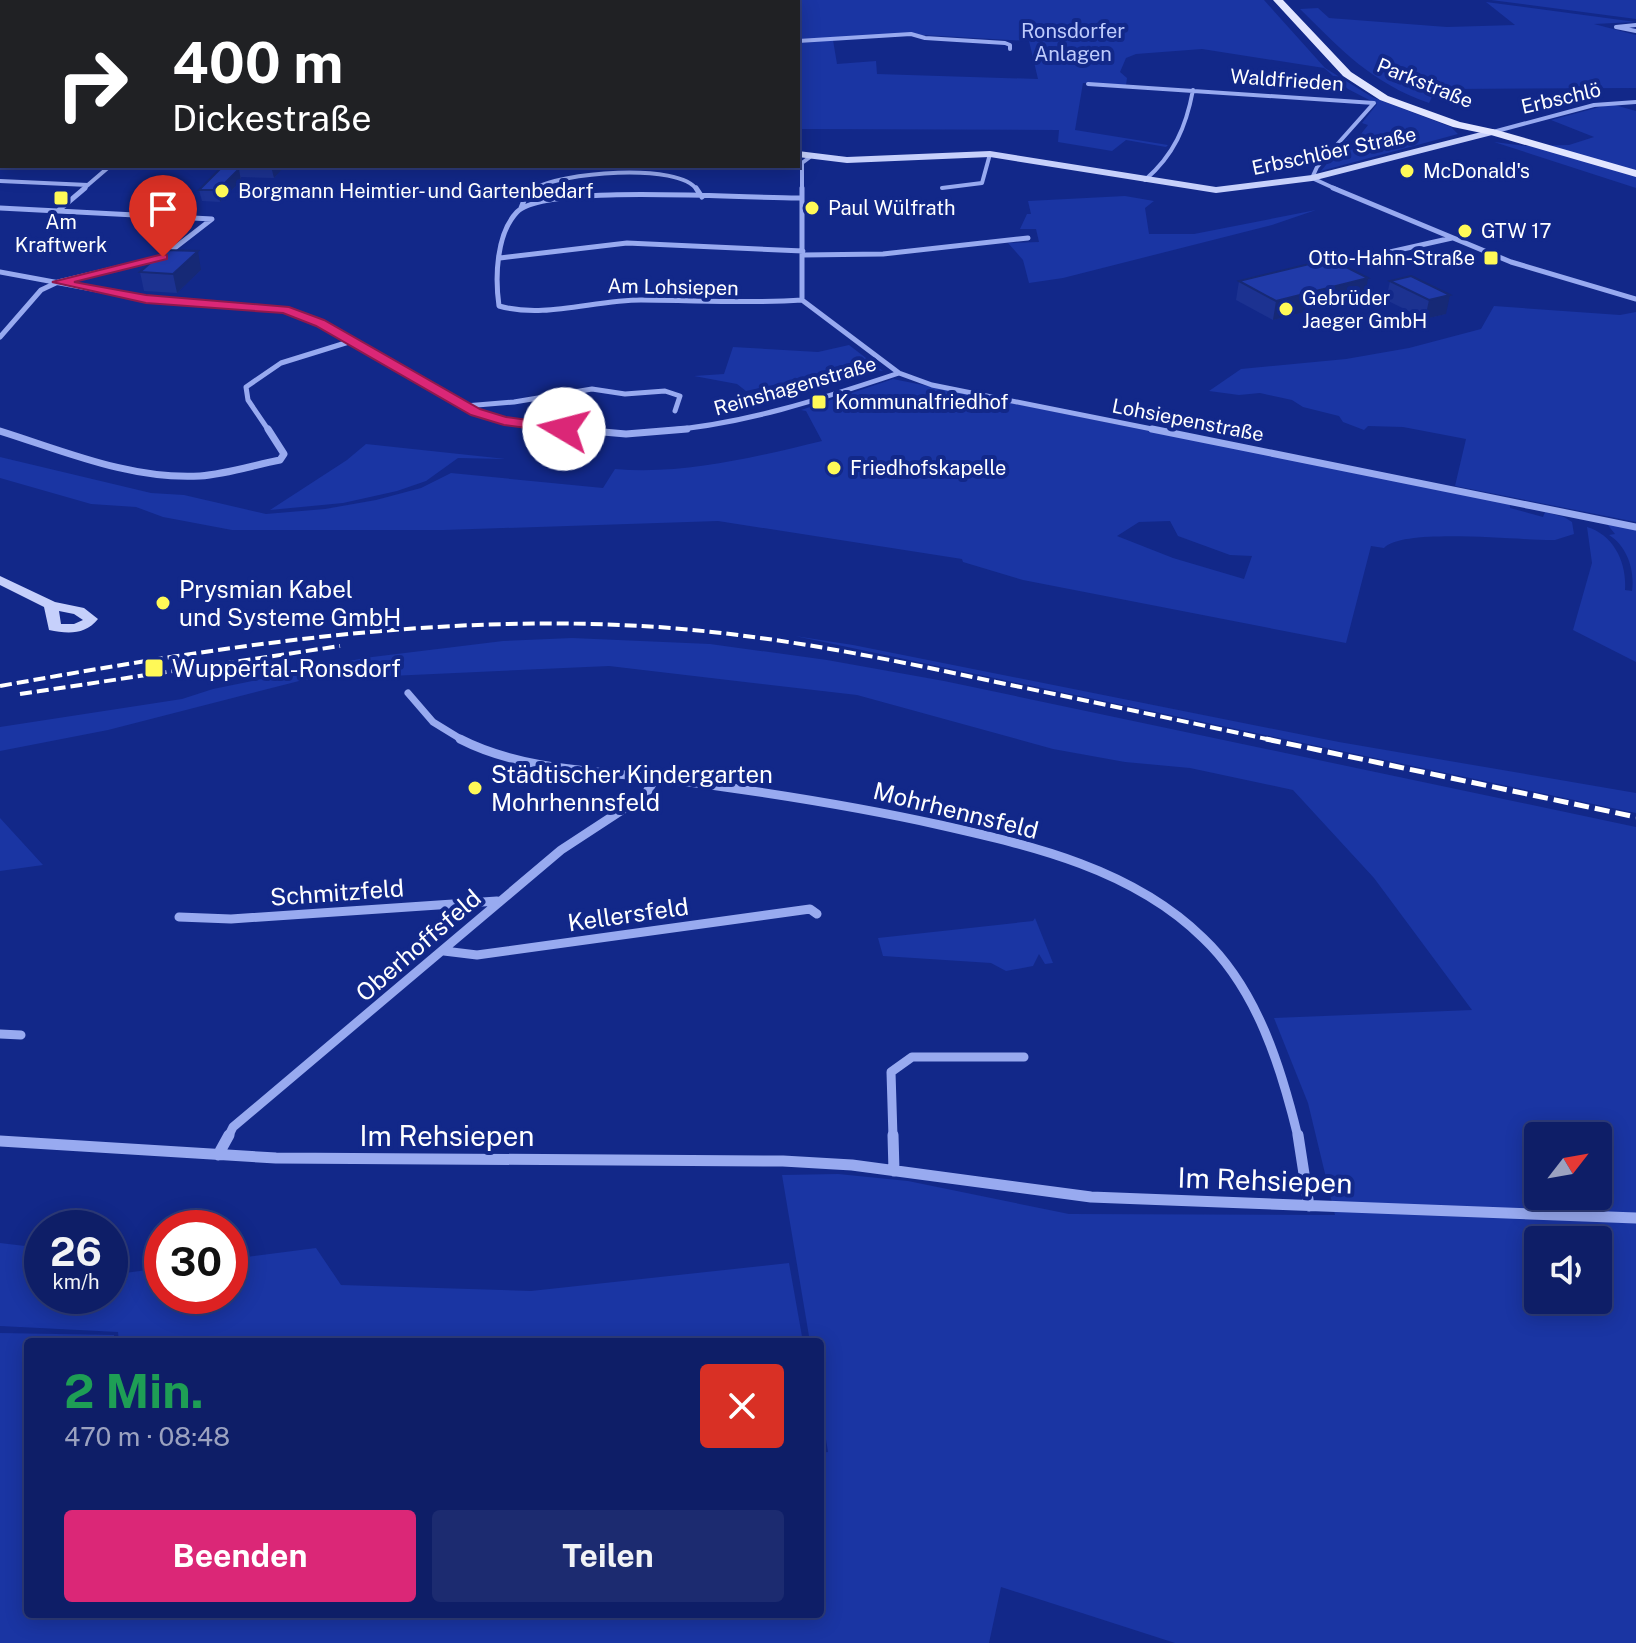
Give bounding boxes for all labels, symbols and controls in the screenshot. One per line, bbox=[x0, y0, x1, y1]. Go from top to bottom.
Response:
park label: Ronsdorfer Anlagen bbox=[1021, 19, 1125, 66]
text: 400 m bbox=[172, 30, 344, 96]
icon: right bbox=[40, 32, 144, 136]
street label: Parkstraße bbox=[1373, 53, 1477, 113]
street label: Waldfrieden bbox=[1230, 64, 1344, 96]
street label: Erbschlö bbox=[1519, 77, 1603, 119]
text: Dickestraße bbox=[172, 97, 372, 139]
street label: Erbschlöer Straße bbox=[1250, 122, 1418, 180]
place label: McDonald's bbox=[1423, 159, 1530, 183]
marker: McDonald's bbox=[1398, 162, 1416, 180]
pin bbox=[129, 175, 197, 257]
place label: Borgmann Heimtier- und Gartenbedarf bbox=[238, 179, 593, 203]
marker: Borgmann Heimtier- und Gartenbedarf bbox=[213, 182, 231, 200]
icon: arrive bbox=[141, 187, 185, 231]
marker: Am Kraftwerk bbox=[52, 189, 70, 207]
place label: Paul Wülfrath bbox=[828, 196, 956, 220]
marker: Paul Wülfrath bbox=[803, 199, 821, 217]
place label: Am Kraftwerk bbox=[15, 210, 107, 257]
place label: GTW 17 bbox=[1481, 219, 1552, 243]
marker: GTW 17 bbox=[1456, 222, 1474, 240]
place label: Otto-Hahn-Straße bbox=[1308, 246, 1475, 270]
marker: Otto-Hahn-Straße bbox=[1482, 249, 1500, 267]
street label: Am Lohsiepen bbox=[607, 274, 739, 300]
place label: Gebrüder Jaeger GmbH bbox=[1302, 286, 1427, 333]
marker: Gebrüder Jaeger GmbH bbox=[1277, 300, 1295, 318]
street label: Reinshagenstraße bbox=[711, 351, 879, 421]
position arrow bbox=[522, 387, 606, 471]
place label: Kommunalfriedhof bbox=[835, 390, 1008, 414]
marker: Kommunalfriedhof bbox=[810, 393, 828, 411]
street label: Lohsiepenstraße bbox=[1110, 393, 1266, 447]
place label: Friedhofskapelle bbox=[850, 456, 1006, 480]
marker: Friedhofskapelle bbox=[825, 459, 843, 477]
place label: Prysmian Kabel und Systeme GmbH bbox=[179, 575, 401, 631]
marker: Prysmian Kabel und Systeme GmbH bbox=[154, 594, 172, 612]
place label: Wuppertal-Ronsdorf bbox=[172, 654, 401, 682]
marker: Wuppertal-Ronsdorf bbox=[143, 657, 165, 679]
place label: Städtischer Kindergarten Mohrhennsfeld bbox=[491, 760, 773, 816]
street label: Mohrhennsfeld bbox=[871, 776, 1041, 844]
marker: Städtischer Kindergarten Mohrhennsfeld bbox=[466, 779, 484, 797]
street label: Schmitzfeld bbox=[269, 873, 405, 911]
street label: Oberhoffsfeld bbox=[350, 883, 486, 1007]
street label: Kellersfeld bbox=[566, 892, 690, 936]
street label: Im Rehsiepen bbox=[360, 1119, 534, 1152]
north arrow bbox=[1524, 1122, 1612, 1210]
map controls bbox=[1524, 1122, 1612, 1314]
street label: Im Rehsiepen bbox=[1177, 1160, 1353, 1200]
speed limit sign: 30 bbox=[144, 1210, 248, 1314]
button: sound bbox=[1524, 1226, 1612, 1314]
text: 26 bbox=[50, 1228, 102, 1275]
text: km/h bbox=[52, 1270, 100, 1294]
text: 2 Min. bbox=[64, 1362, 204, 1419]
button: close bbox=[700, 1364, 784, 1448]
text: 470 m · 08:48 bbox=[64, 1421, 230, 1452]
button: Beenden bbox=[64, 1510, 416, 1602]
button: Teilen bbox=[432, 1510, 784, 1602]

